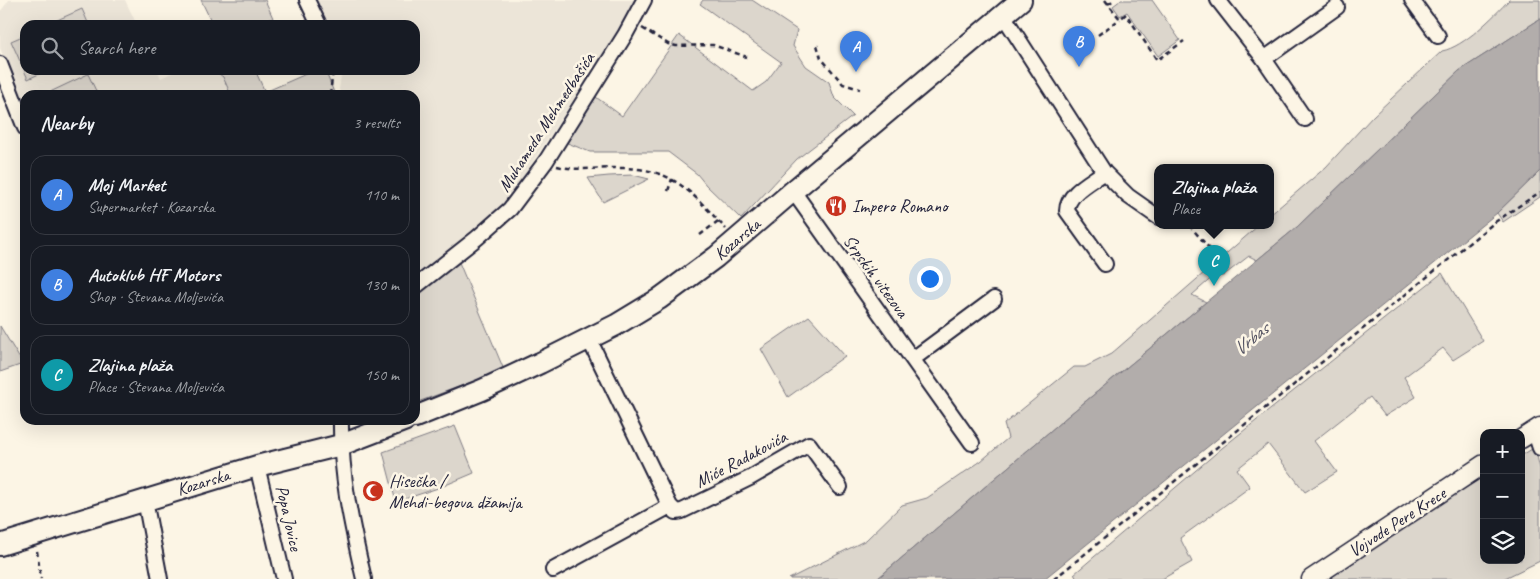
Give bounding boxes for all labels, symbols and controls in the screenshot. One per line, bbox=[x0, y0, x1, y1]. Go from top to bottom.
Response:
search box bbox=[20, 20, 420, 75]
pin: B bbox=[1063, 26, 1095, 67]
pin: A bbox=[840, 31, 872, 72]
icon: search bbox=[38, 34, 66, 62]
text: Search here bbox=[78, 36, 155, 60]
street label: Muhameda Mehmedbašića bbox=[493, 47, 600, 196]
text: Nearby bbox=[40, 110, 93, 136]
text: 3 results bbox=[353, 113, 400, 133]
popup bbox=[1154, 164, 1274, 229]
text: Moj Market bbox=[88, 173, 166, 197]
text: Zlajina plaža bbox=[1172, 175, 1256, 199]
text: A bbox=[53, 185, 61, 205]
text: 110 m bbox=[365, 185, 399, 205]
restaurant icon: Impero Romano bbox=[824, 194, 848, 218]
place label: Impero Romano bbox=[852, 195, 949, 217]
text: Supermarket · Kozarska bbox=[88, 197, 215, 217]
text: Place bbox=[1172, 199, 1200, 219]
street label: Kozarska bbox=[709, 212, 766, 265]
street label: Srpskih vitezova bbox=[839, 230, 914, 323]
pin: C bbox=[1198, 245, 1230, 286]
text: Autoklub HF Motors bbox=[88, 263, 220, 287]
your location bbox=[917, 266, 943, 292]
text: B bbox=[53, 275, 61, 295]
text: 130 m bbox=[365, 275, 399, 295]
text: Shop · Stevana Moljevića bbox=[88, 287, 223, 307]
water label: Vrbas bbox=[1228, 315, 1276, 361]
text: Zlajina plaža bbox=[88, 353, 172, 377]
text: C bbox=[53, 365, 61, 385]
text: 150 m bbox=[365, 365, 399, 385]
text: Place · Stevana Moljevića bbox=[88, 377, 224, 397]
street label: Miće Radakovića bbox=[691, 425, 792, 492]
map controls bbox=[1480, 429, 1525, 564]
button: + bbox=[1480, 429, 1525, 474]
street label: Kozarska bbox=[174, 463, 234, 500]
place label: Hisečka / Mehdi-begova džamija bbox=[389, 470, 523, 513]
button: − bbox=[1480, 474, 1525, 519]
mosque icon: Hisečka / Mehdi-begova džamija bbox=[361, 479, 385, 503]
street label: Vojvode Pere Krece bbox=[1344, 482, 1451, 562]
street label: Popa Jovice bbox=[271, 483, 307, 554]
button: layers bbox=[1480, 519, 1525, 564]

